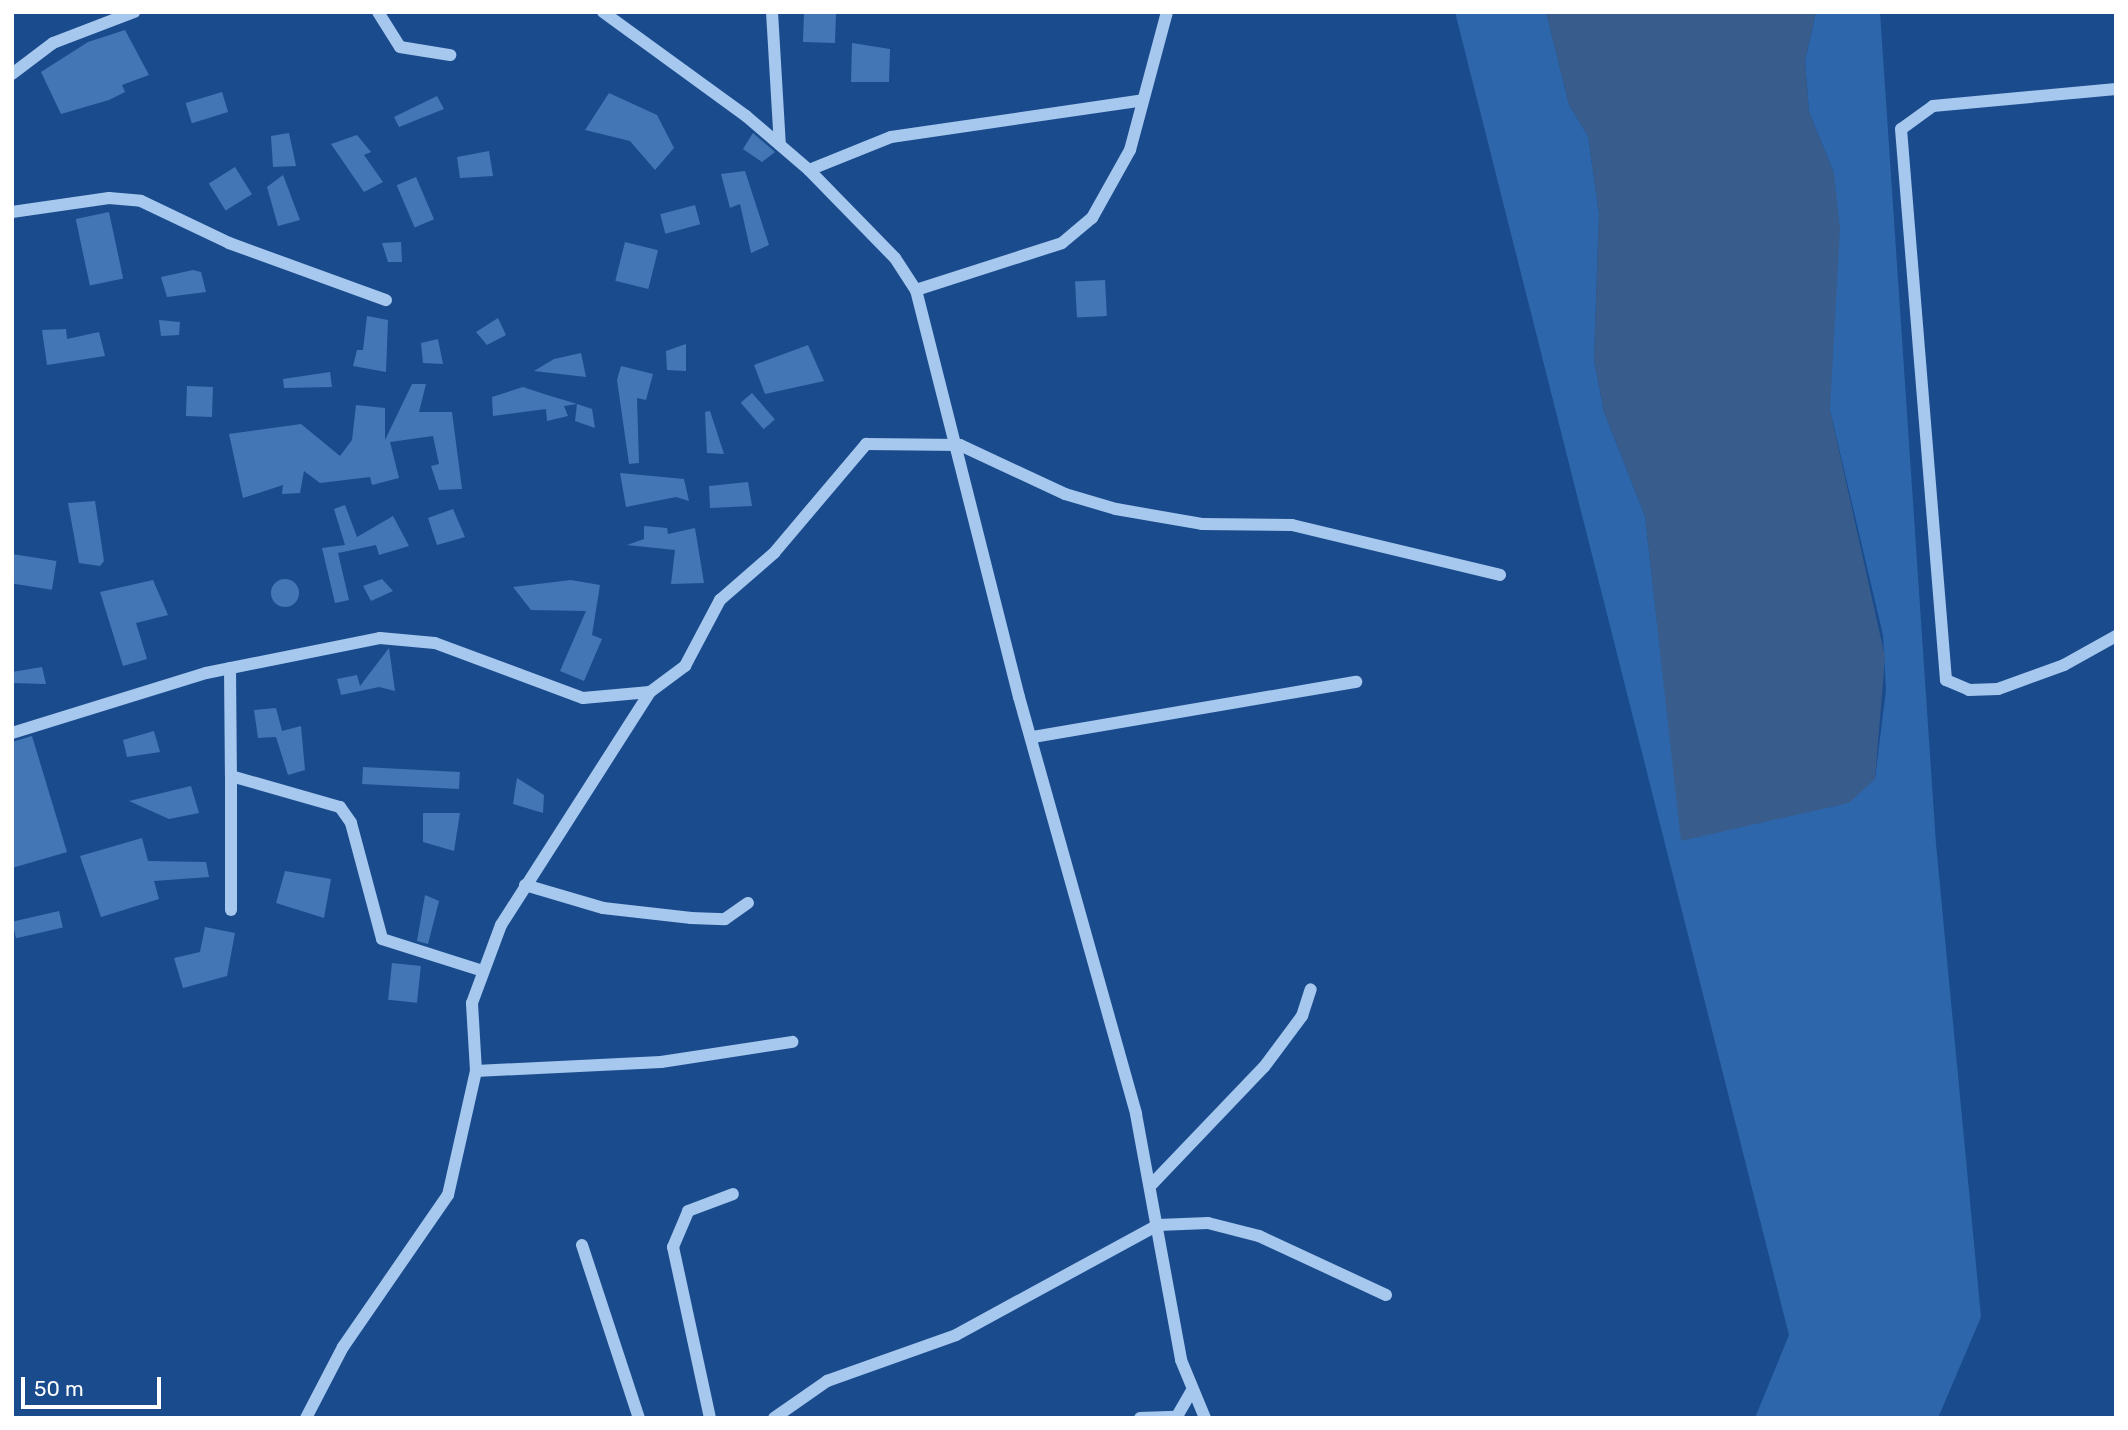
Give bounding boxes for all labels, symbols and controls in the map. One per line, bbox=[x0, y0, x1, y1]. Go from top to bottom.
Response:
scale bar bbox=[24, 1364, 164, 1408]
text: 50 m bbox=[34, 1376, 84, 1401]

